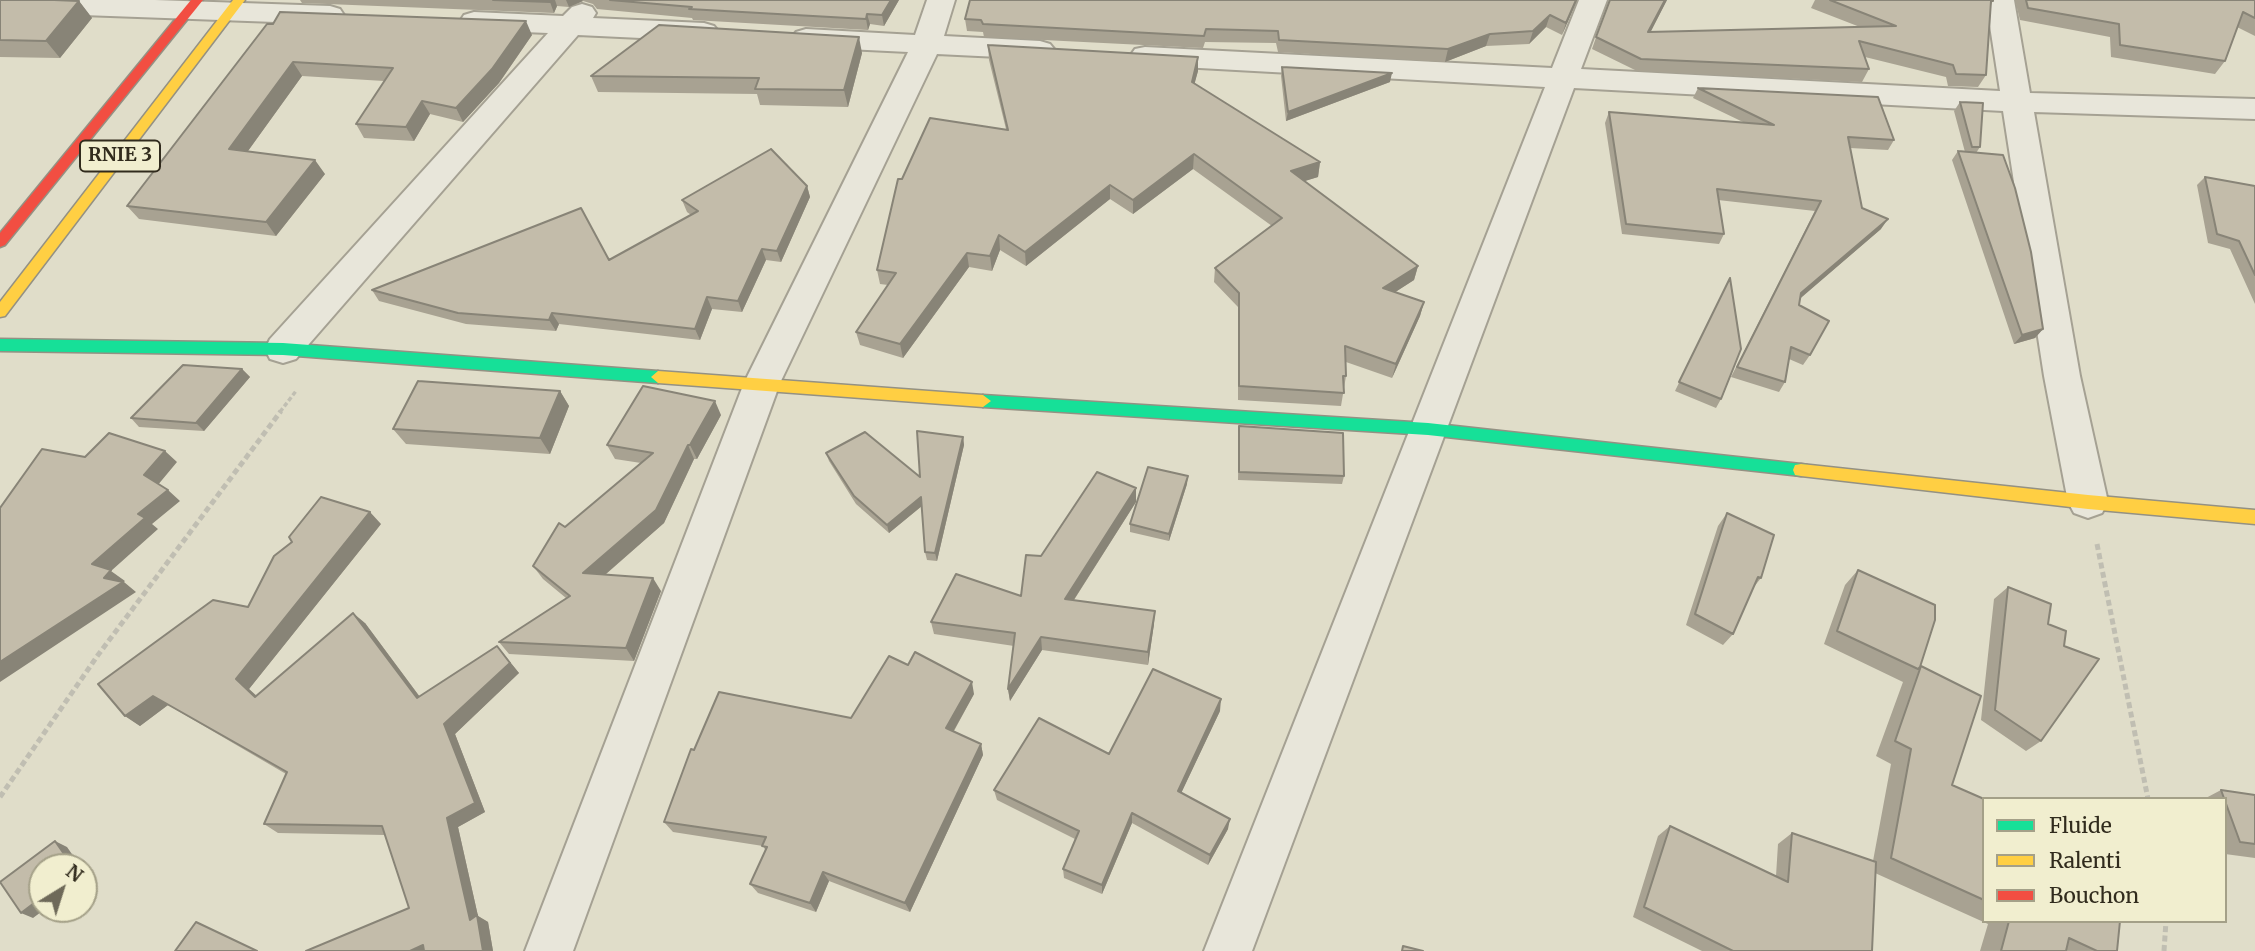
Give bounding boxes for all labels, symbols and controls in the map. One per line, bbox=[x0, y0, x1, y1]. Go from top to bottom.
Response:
road number: RNIE 3 bbox=[80, 140, 160, 172]
legend bbox=[1982, 797, 2227, 923]
text: Fluide bbox=[2049, 812, 2112, 839]
text: Ralenti bbox=[2049, 847, 2121, 874]
north arrow bbox=[28, 853, 98, 923]
text: N bbox=[61, 859, 88, 887]
text: Bouchon bbox=[2049, 882, 2139, 909]

